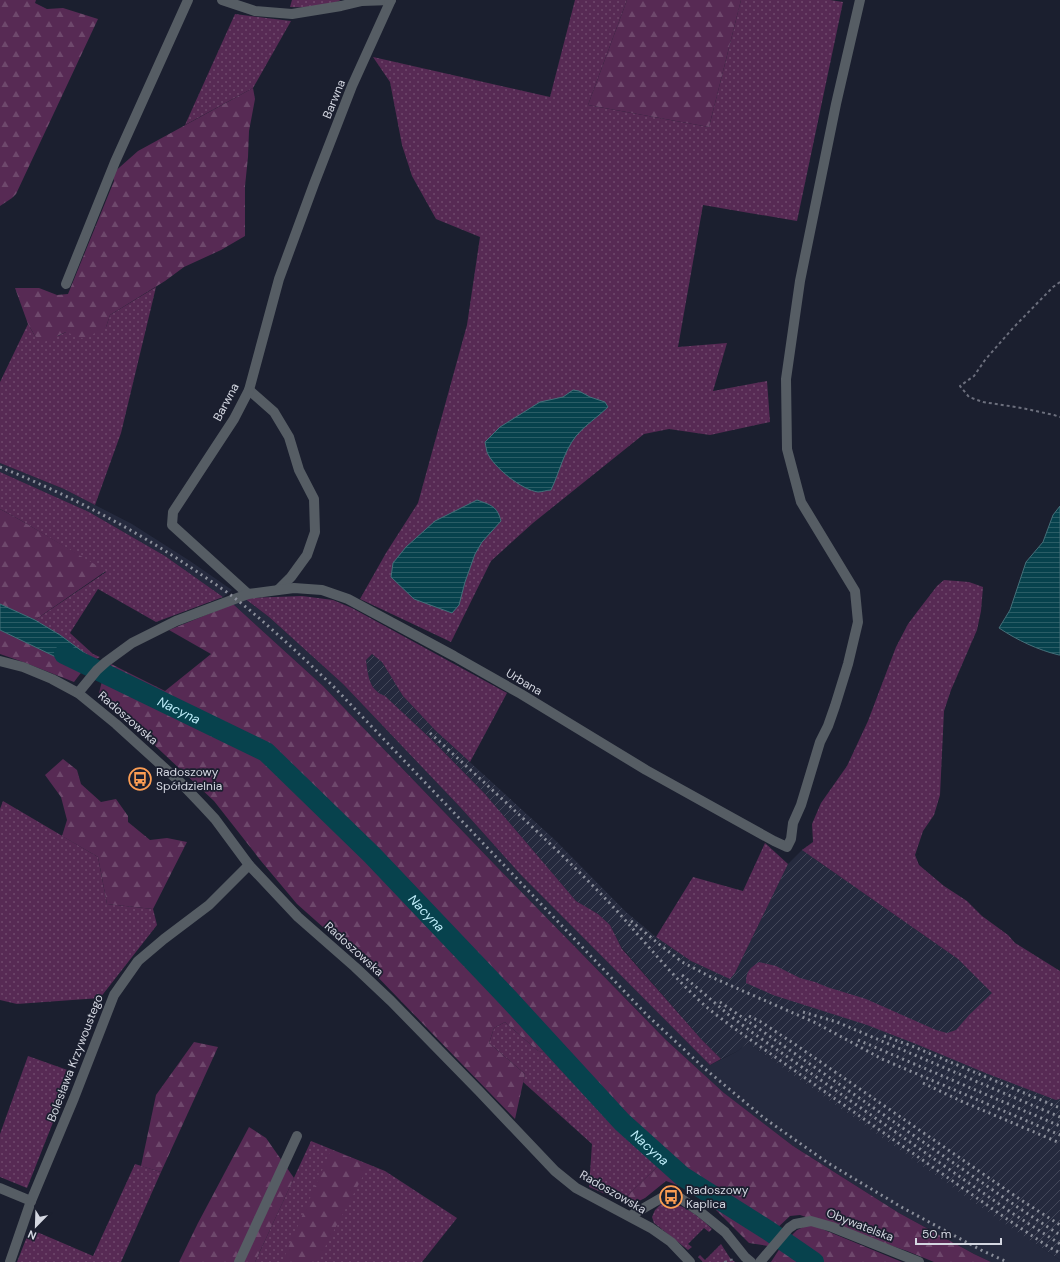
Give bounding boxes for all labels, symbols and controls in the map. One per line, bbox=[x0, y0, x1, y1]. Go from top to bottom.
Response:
street label: Barwna bbox=[319, 77, 349, 121]
street label: Barwna bbox=[209, 380, 243, 424]
street label: Urbana bbox=[503, 665, 545, 699]
street label: Radoszowska bbox=[95, 688, 161, 748]
water label: Nacyna bbox=[155, 692, 203, 727]
place label: Radoszowy Spółdzielnia bbox=[156, 764, 222, 794]
bus stop icon: Radoszowy Spółdzielnia bbox=[127, 766, 153, 792]
water label: Nacyna bbox=[405, 890, 449, 935]
street label: Radoszowska bbox=[321, 918, 387, 980]
street label: Bolesława Krzywoustego bbox=[43, 992, 107, 1124]
water label: Nacyna bbox=[628, 1126, 673, 1169]
street label: Radoszowska bbox=[577, 1167, 649, 1217]
place label: Radoszowy Kaplica bbox=[686, 1182, 749, 1212]
bus stop icon: Radoszowy Kaplica bbox=[658, 1184, 684, 1210]
street label: Obywatelska bbox=[824, 1205, 896, 1245]
north arrow bbox=[16, 1206, 56, 1246]
scale bar bbox=[916, 1220, 1001, 1246]
text: 50 m bbox=[922, 1226, 951, 1242]
text: N bbox=[26, 1227, 39, 1243]

